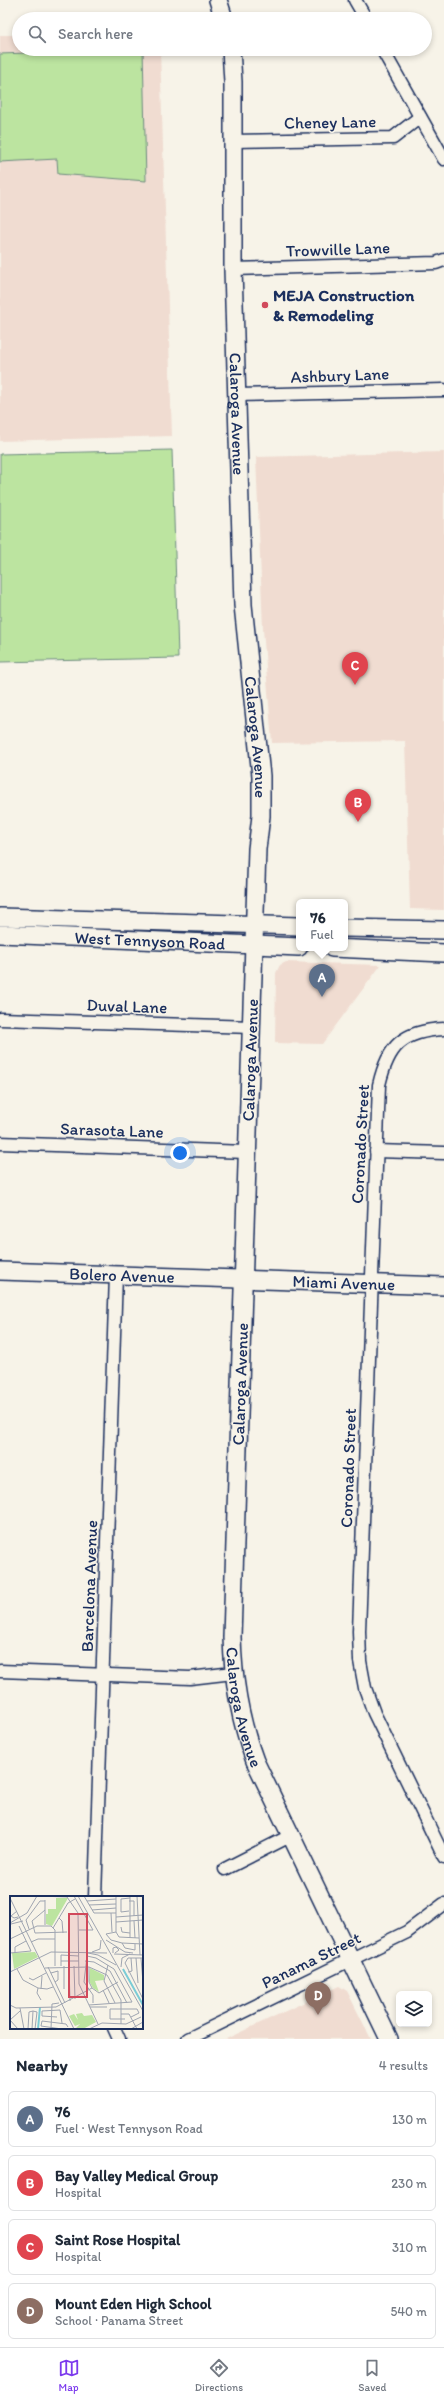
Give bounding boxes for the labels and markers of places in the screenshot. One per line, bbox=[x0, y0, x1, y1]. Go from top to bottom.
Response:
place label: MEJA Construction & Remodeling bbox=[273, 285, 415, 326]
marker: MEJA Construction & Remodeling bbox=[260, 300, 270, 310]
pin: C bbox=[342, 652, 368, 685]
pin: B bbox=[345, 789, 371, 822]
pin: A bbox=[309, 964, 335, 997]
pin: D bbox=[305, 1982, 331, 2015]

